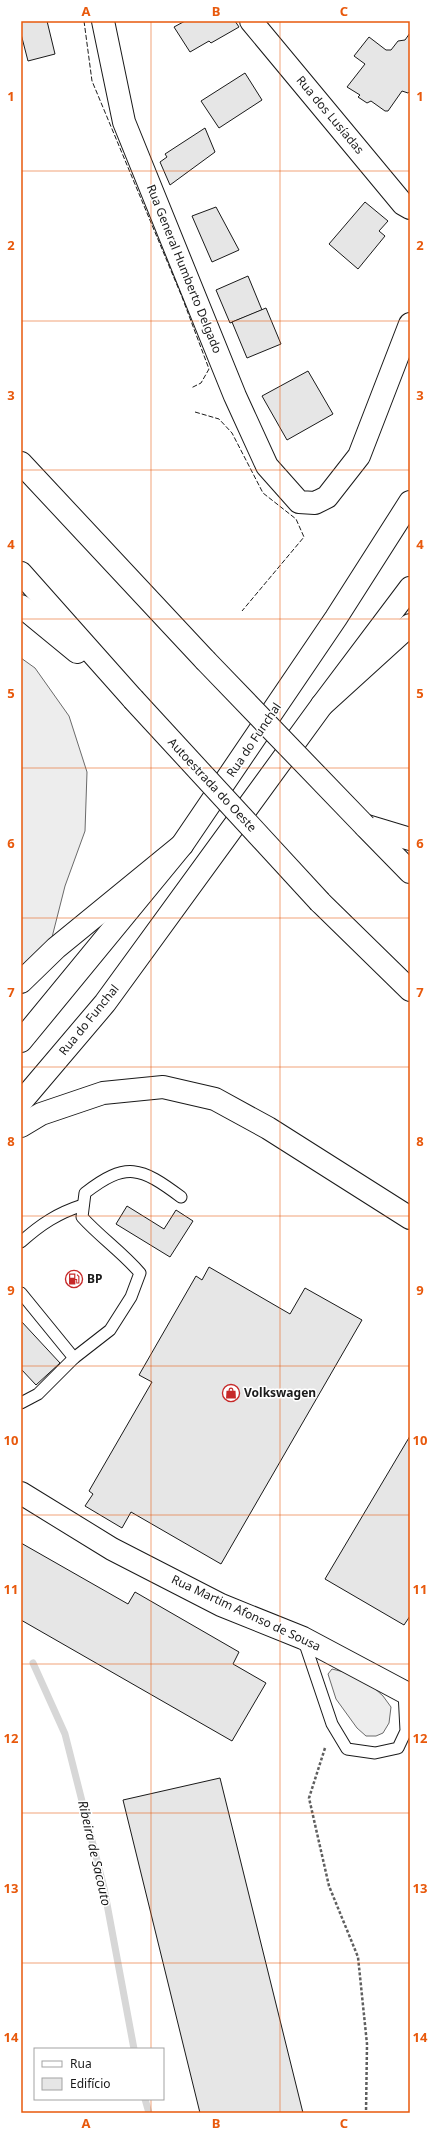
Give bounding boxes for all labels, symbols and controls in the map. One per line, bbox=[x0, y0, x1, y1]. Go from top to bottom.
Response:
text: A bbox=[82, 2, 91, 20]
text: B bbox=[212, 2, 220, 20]
text: C bbox=[340, 2, 348, 20]
street label: Rua dos Lusíadas bbox=[293, 72, 368, 158]
text: 1 bbox=[7, 87, 15, 105]
text: 1 bbox=[416, 87, 424, 105]
street label: Rua General Humberto Delgado bbox=[143, 182, 226, 356]
text: 2 bbox=[7, 236, 15, 254]
text: 2 bbox=[416, 236, 424, 254]
text: 3 bbox=[7, 386, 15, 404]
text: 3 bbox=[416, 386, 424, 404]
text: 4 bbox=[7, 535, 15, 553]
text: 4 bbox=[416, 535, 424, 553]
text: 5 bbox=[7, 684, 15, 702]
text: 5 bbox=[416, 684, 424, 702]
street label: Rua do Funchal bbox=[222, 699, 285, 780]
street label: Autoestrada do Oeste bbox=[164, 734, 261, 836]
text: 6 bbox=[7, 834, 15, 852]
text: 6 bbox=[416, 834, 424, 852]
street label: Rua do Funchal bbox=[55, 981, 122, 1059]
text: 7 bbox=[7, 983, 15, 1001]
text: 7 bbox=[416, 983, 424, 1001]
text: 8 bbox=[7, 1132, 15, 1150]
text: 8 bbox=[416, 1132, 424, 1150]
fuel station icon: BP bbox=[64, 1269, 84, 1289]
place label: BP bbox=[87, 1270, 102, 1287]
text: 9 bbox=[7, 1281, 15, 1299]
text: 9 bbox=[416, 1281, 424, 1299]
shop icon: Volkswagen bbox=[221, 1383, 241, 1403]
place label: Volkswagen bbox=[244, 1384, 316, 1401]
text: 10 bbox=[4, 1431, 18, 1449]
text: 10 bbox=[413, 1431, 427, 1449]
street label: Rua Martim Afonso de Sousa bbox=[169, 1570, 324, 1655]
text: 11 bbox=[4, 1580, 18, 1598]
text: 11 bbox=[413, 1580, 427, 1598]
text: 12 bbox=[4, 1729, 18, 1747]
text: 12 bbox=[413, 1729, 427, 1747]
water label: Ribeira de Sacouto bbox=[74, 1799, 116, 1907]
text: 13 bbox=[4, 1879, 18, 1897]
text: 13 bbox=[413, 1879, 427, 1897]
text: 14 bbox=[4, 2028, 19, 2046]
text: 14 bbox=[413, 2028, 428, 2046]
legend bbox=[34, 2048, 164, 2100]
text: Rua bbox=[70, 2055, 92, 2072]
text: Edifício bbox=[70, 2075, 111, 2092]
text: A bbox=[82, 2114, 91, 2132]
text: B bbox=[212, 2114, 220, 2132]
text: C bbox=[340, 2114, 348, 2132]

